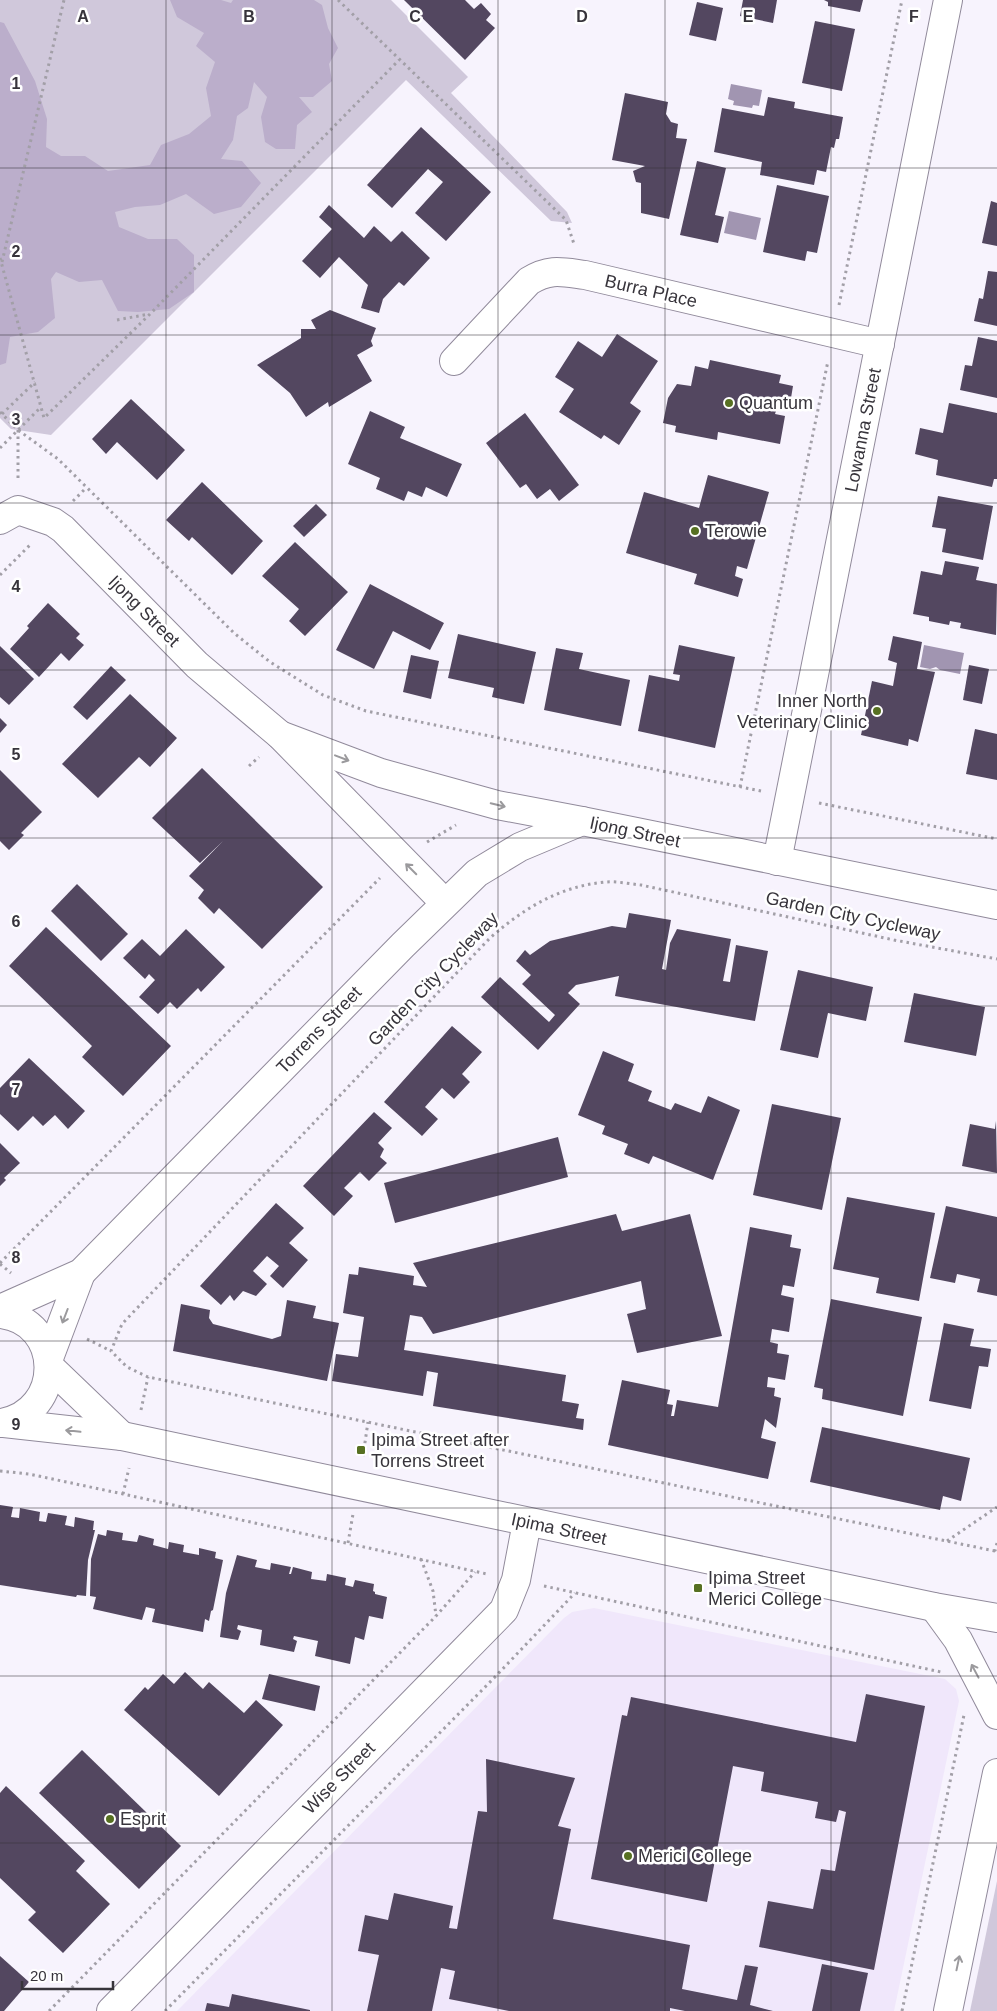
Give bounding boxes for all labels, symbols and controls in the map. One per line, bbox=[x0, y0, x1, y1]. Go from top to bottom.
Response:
text: A bbox=[77, 8, 89, 25]
text: B bbox=[243, 8, 255, 25]
text: C bbox=[409, 8, 421, 25]
text: D bbox=[576, 8, 588, 25]
text: E bbox=[743, 8, 754, 25]
text: F bbox=[909, 8, 919, 25]
text: 1 bbox=[12, 75, 21, 92]
text: 2 bbox=[12, 243, 21, 260]
street label: Burra Place bbox=[603, 271, 699, 311]
street label: Lowanna Street bbox=[841, 366, 885, 494]
place label: Quantum bbox=[739, 393, 813, 413]
marker: Quantum bbox=[723, 397, 735, 409]
text: 3 bbox=[12, 411, 21, 428]
place label: Terowie bbox=[705, 521, 767, 541]
marker: Terowie bbox=[689, 525, 701, 537]
street label: Ijong Street bbox=[104, 571, 184, 651]
text: 4 bbox=[12, 578, 21, 595]
place label: Inner North Veterinary Clinic bbox=[737, 691, 867, 732]
marker: Inner North Veterinary Clinic bbox=[871, 705, 883, 717]
text: 5 bbox=[12, 746, 21, 763]
one-way arrow bbox=[334, 754, 350, 763]
one-way arrow bbox=[490, 801, 506, 810]
street label: Ijong Street bbox=[588, 813, 682, 851]
one-way arrow bbox=[405, 863, 417, 875]
street label: Garden City Cycleway bbox=[764, 888, 942, 944]
street label: Garden City Cycleway bbox=[364, 908, 502, 1050]
text: 6 bbox=[12, 913, 21, 930]
street label: Torrens Street bbox=[273, 982, 365, 1078]
text: 7 bbox=[12, 1081, 21, 1098]
text: 8 bbox=[12, 1249, 21, 1266]
one-way arrow bbox=[60, 1307, 69, 1323]
text: 9 bbox=[12, 1416, 21, 1433]
one-way arrow bbox=[66, 1426, 82, 1436]
place label: Ipima Street after Torrens Street bbox=[371, 1430, 509, 1471]
marker: Ipima Street after Torrens Street bbox=[355, 1444, 367, 1456]
street label: Ipima Street bbox=[509, 1509, 609, 1549]
place label: Ipima Street Merici College bbox=[708, 1568, 822, 1609]
marker: Ipima Street Merici College bbox=[692, 1582, 704, 1594]
one-way arrow bbox=[970, 1664, 980, 1679]
street label: Wise Street bbox=[299, 1738, 379, 1818]
place label: Esprit bbox=[120, 1809, 166, 1829]
marker: Esprit bbox=[104, 1813, 116, 1825]
place label: Merici College bbox=[638, 1846, 752, 1866]
marker: Merici College bbox=[622, 1850, 634, 1862]
one-way arrow bbox=[953, 1956, 963, 1972]
scale bar bbox=[22, 1958, 114, 1990]
text: 20 m bbox=[30, 1967, 63, 1984]

